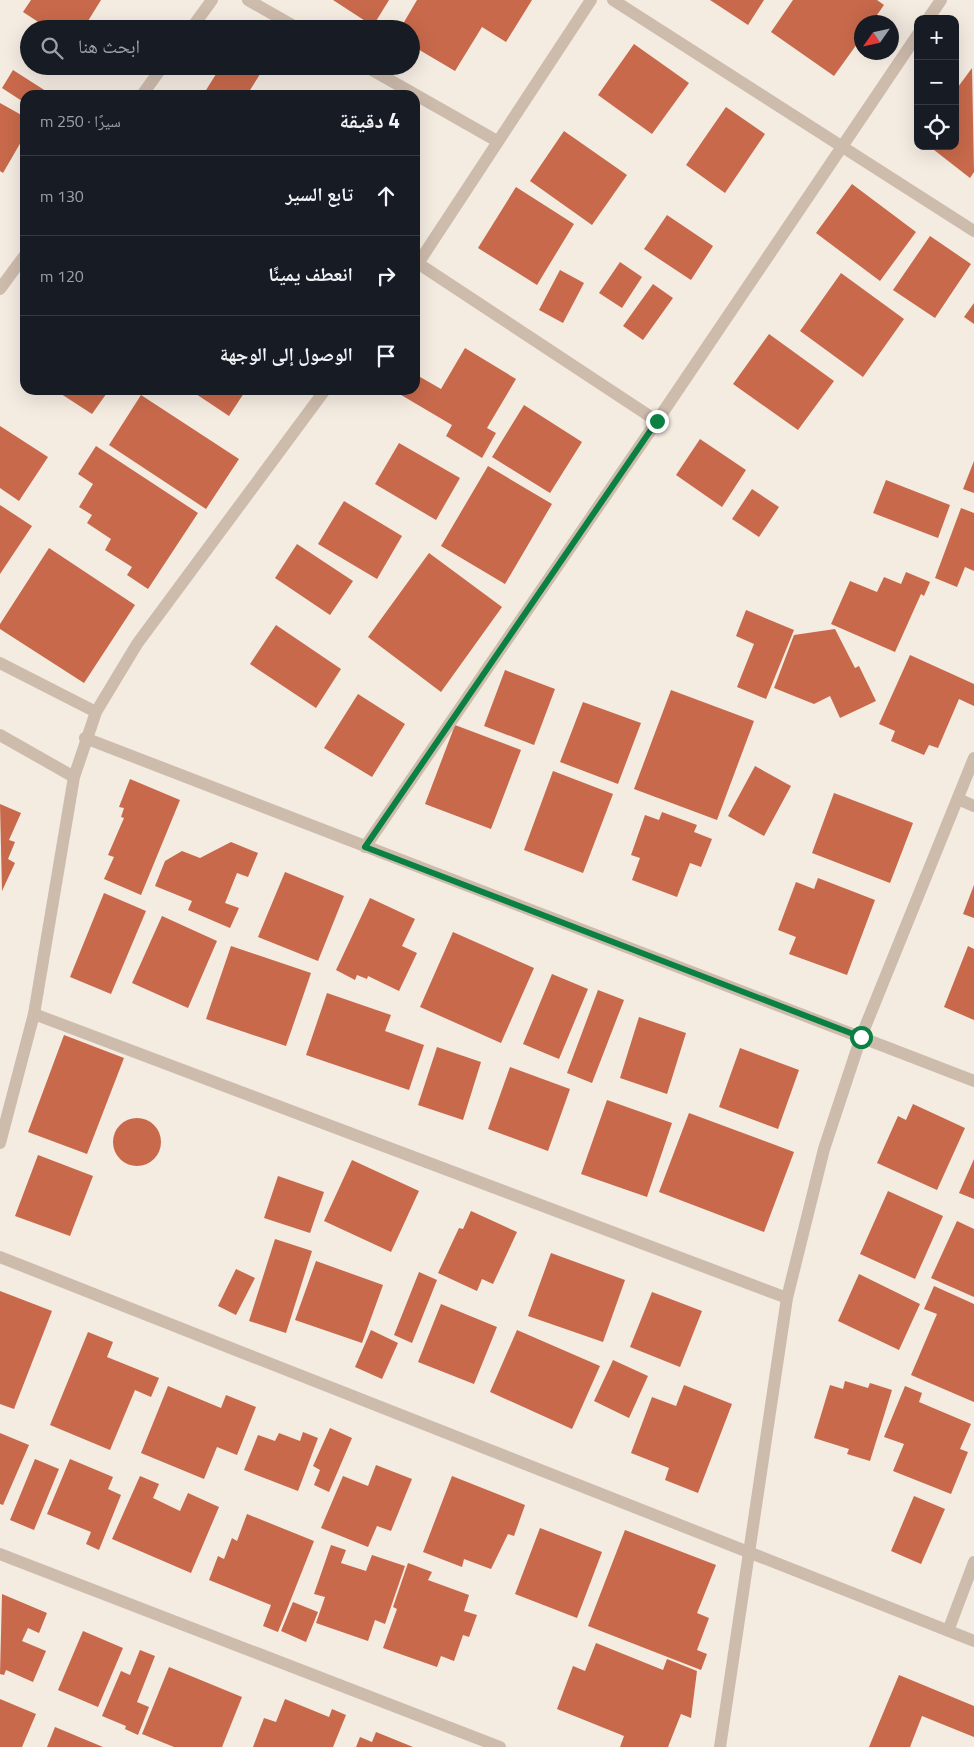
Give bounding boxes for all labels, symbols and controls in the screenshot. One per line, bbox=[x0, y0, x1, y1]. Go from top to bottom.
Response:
north arrow bbox=[854, 15, 899, 60]
map controls bbox=[914, 15, 959, 150]
button: + bbox=[914, 15, 959, 60]
search box bbox=[20, 20, 420, 75]
text: ابحث هنا bbox=[78, 31, 140, 60]
icon: search bbox=[38, 34, 66, 62]
button: − bbox=[914, 60, 959, 105]
text: 4 دقيقة bbox=[340, 104, 400, 136]
button: locate bbox=[914, 105, 959, 150]
text: سيرًا · 250 m bbox=[40, 109, 121, 133]
text: تابع السير bbox=[285, 179, 353, 208]
icon: ahead bbox=[372, 182, 400, 210]
text: 130 m bbox=[40, 184, 84, 208]
text: انعطف يمينًا bbox=[268, 259, 353, 288]
icon: right bbox=[372, 262, 400, 290]
text: 120 m bbox=[40, 264, 84, 288]
text: الوصول إلى الوجهة bbox=[220, 339, 353, 368]
icon: arrive bbox=[372, 342, 400, 370]
route end bbox=[646, 410, 669, 433]
route start bbox=[850, 1026, 873, 1049]

